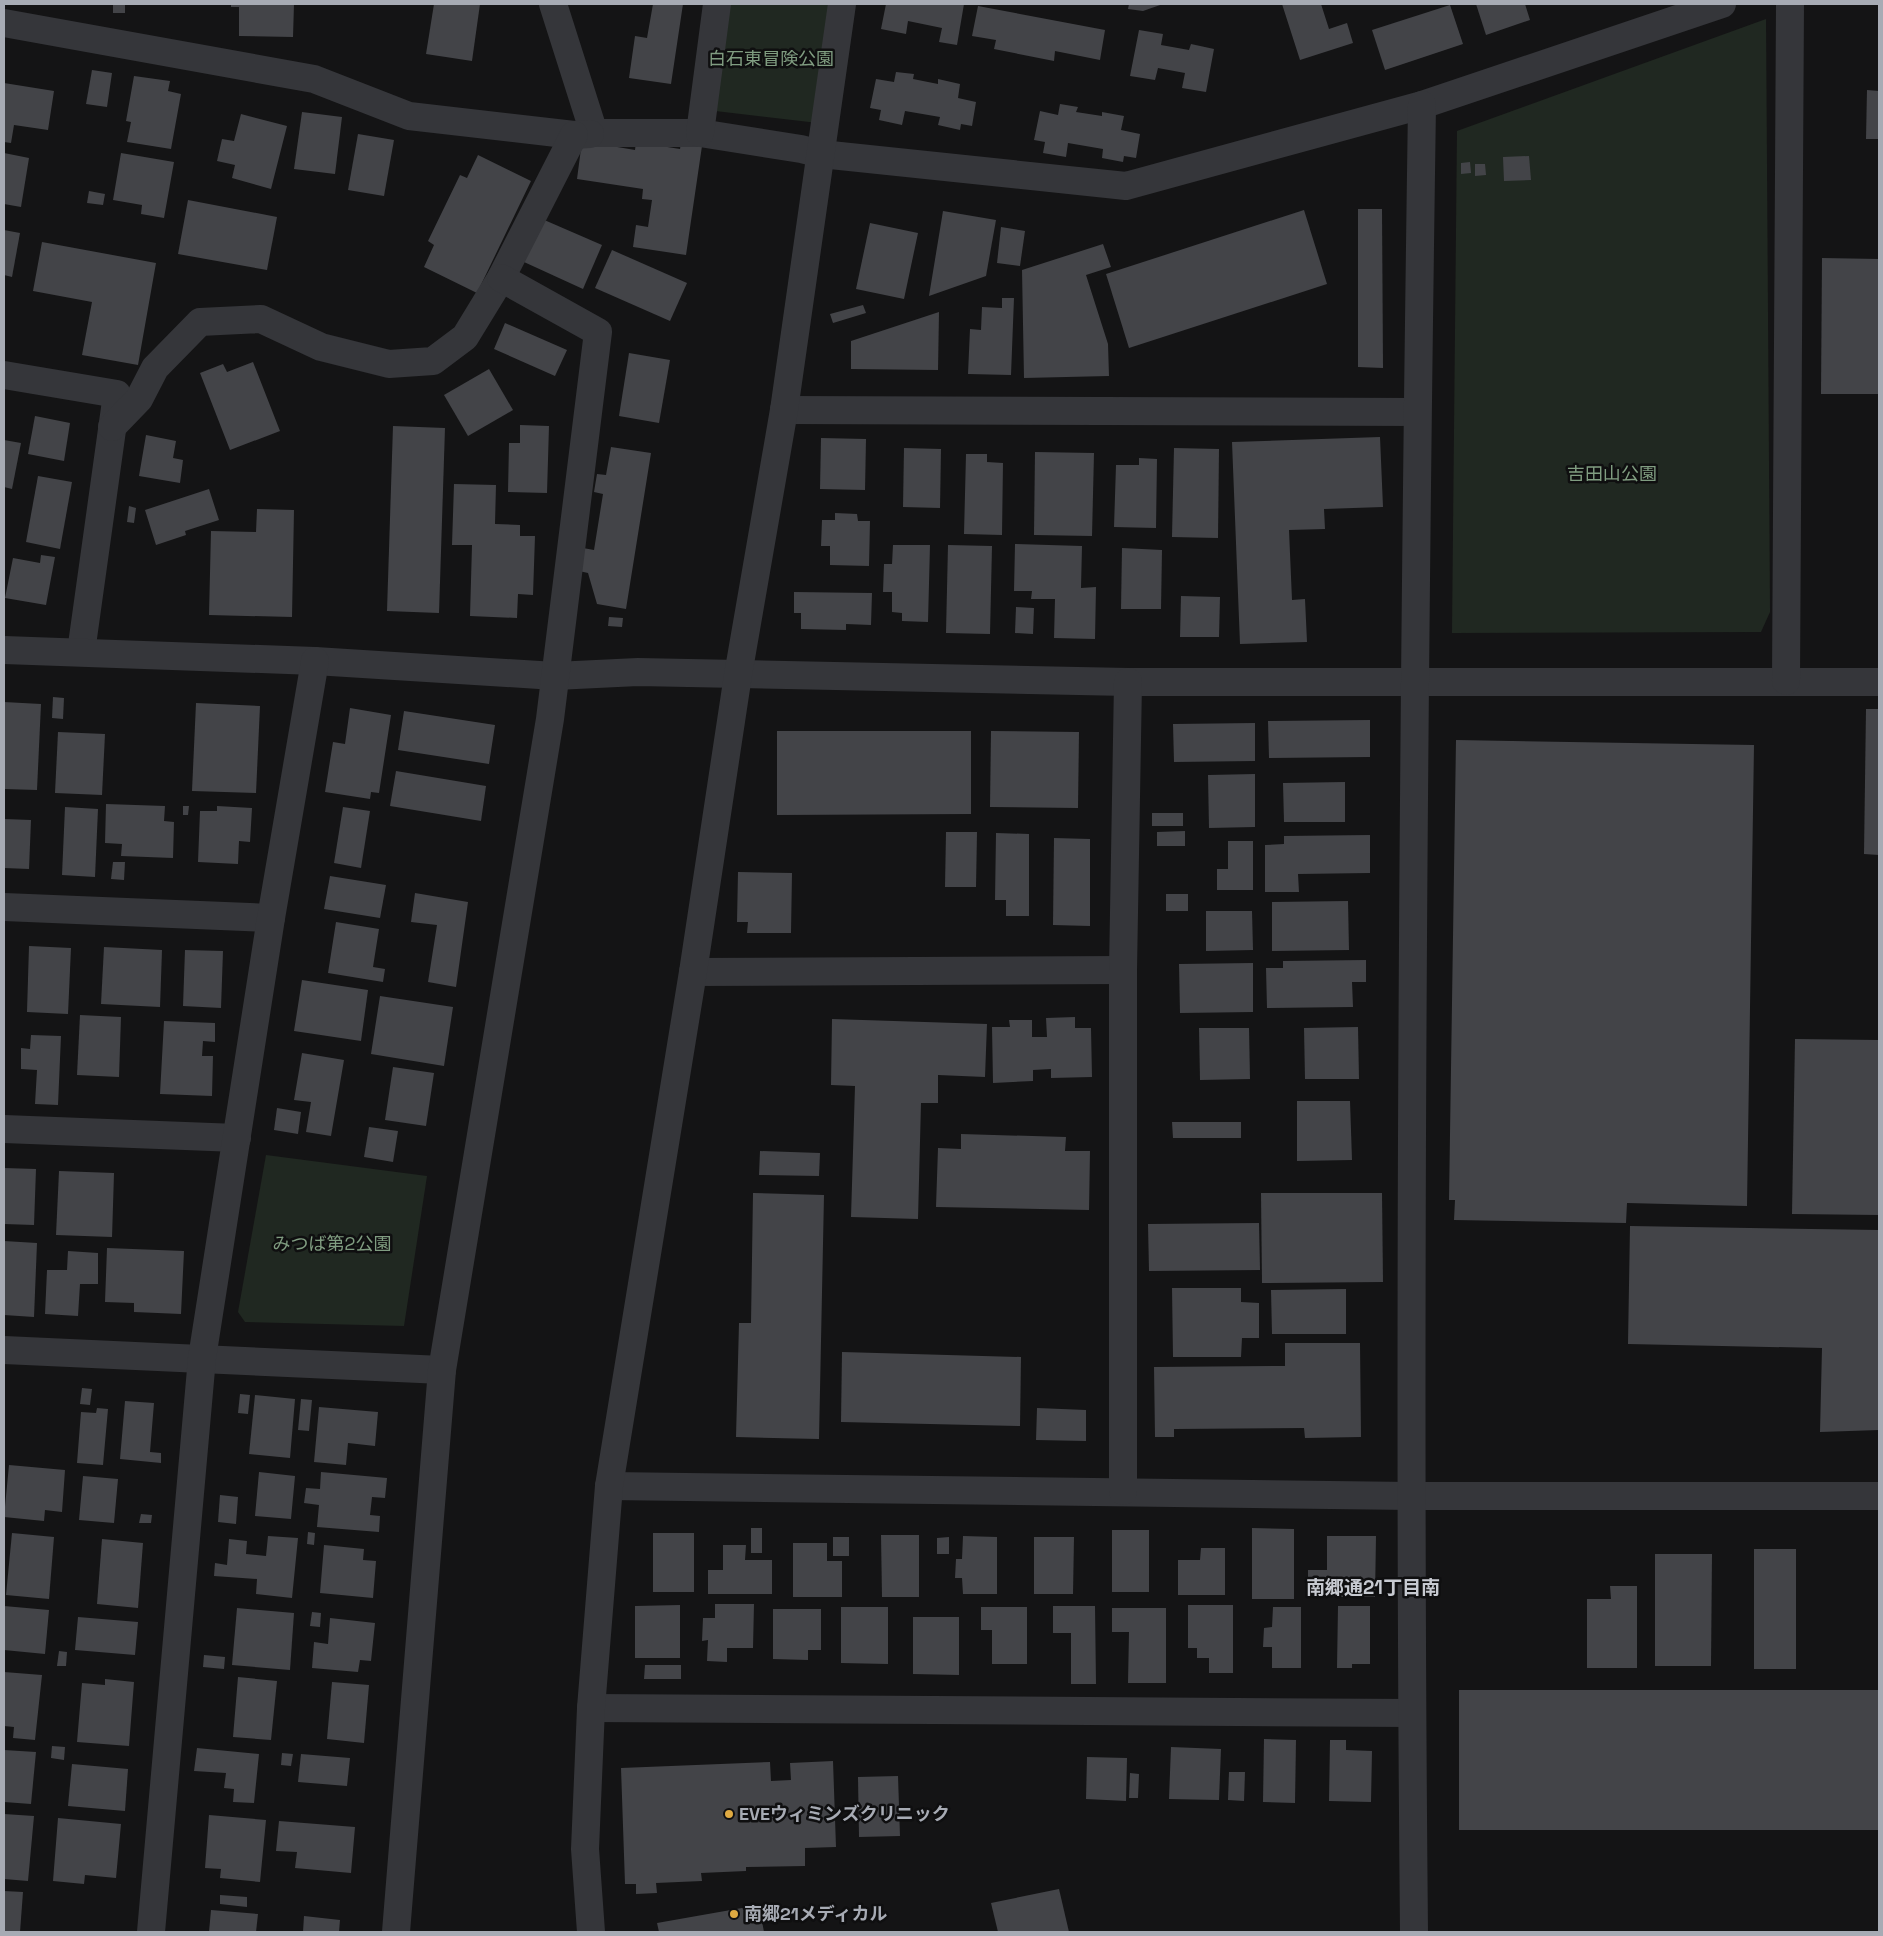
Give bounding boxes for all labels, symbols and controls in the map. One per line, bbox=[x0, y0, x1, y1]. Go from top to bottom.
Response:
park label: 白石東冒険公園 bbox=[708, 47, 834, 70]
park label: 吉田山公園 bbox=[1567, 462, 1657, 485]
park label: みつば第2公園 bbox=[273, 1232, 391, 1255]
district label: 南郷通21丁目南 bbox=[1306, 1575, 1440, 1600]
place label: EVEウィミンズクリニック bbox=[739, 1802, 950, 1825]
marker: EVEウィミンズクリニック bbox=[723, 1808, 735, 1820]
place label: 南郷21メディカル bbox=[744, 1902, 888, 1925]
marker: 南郷21メディカル bbox=[728, 1908, 740, 1920]

